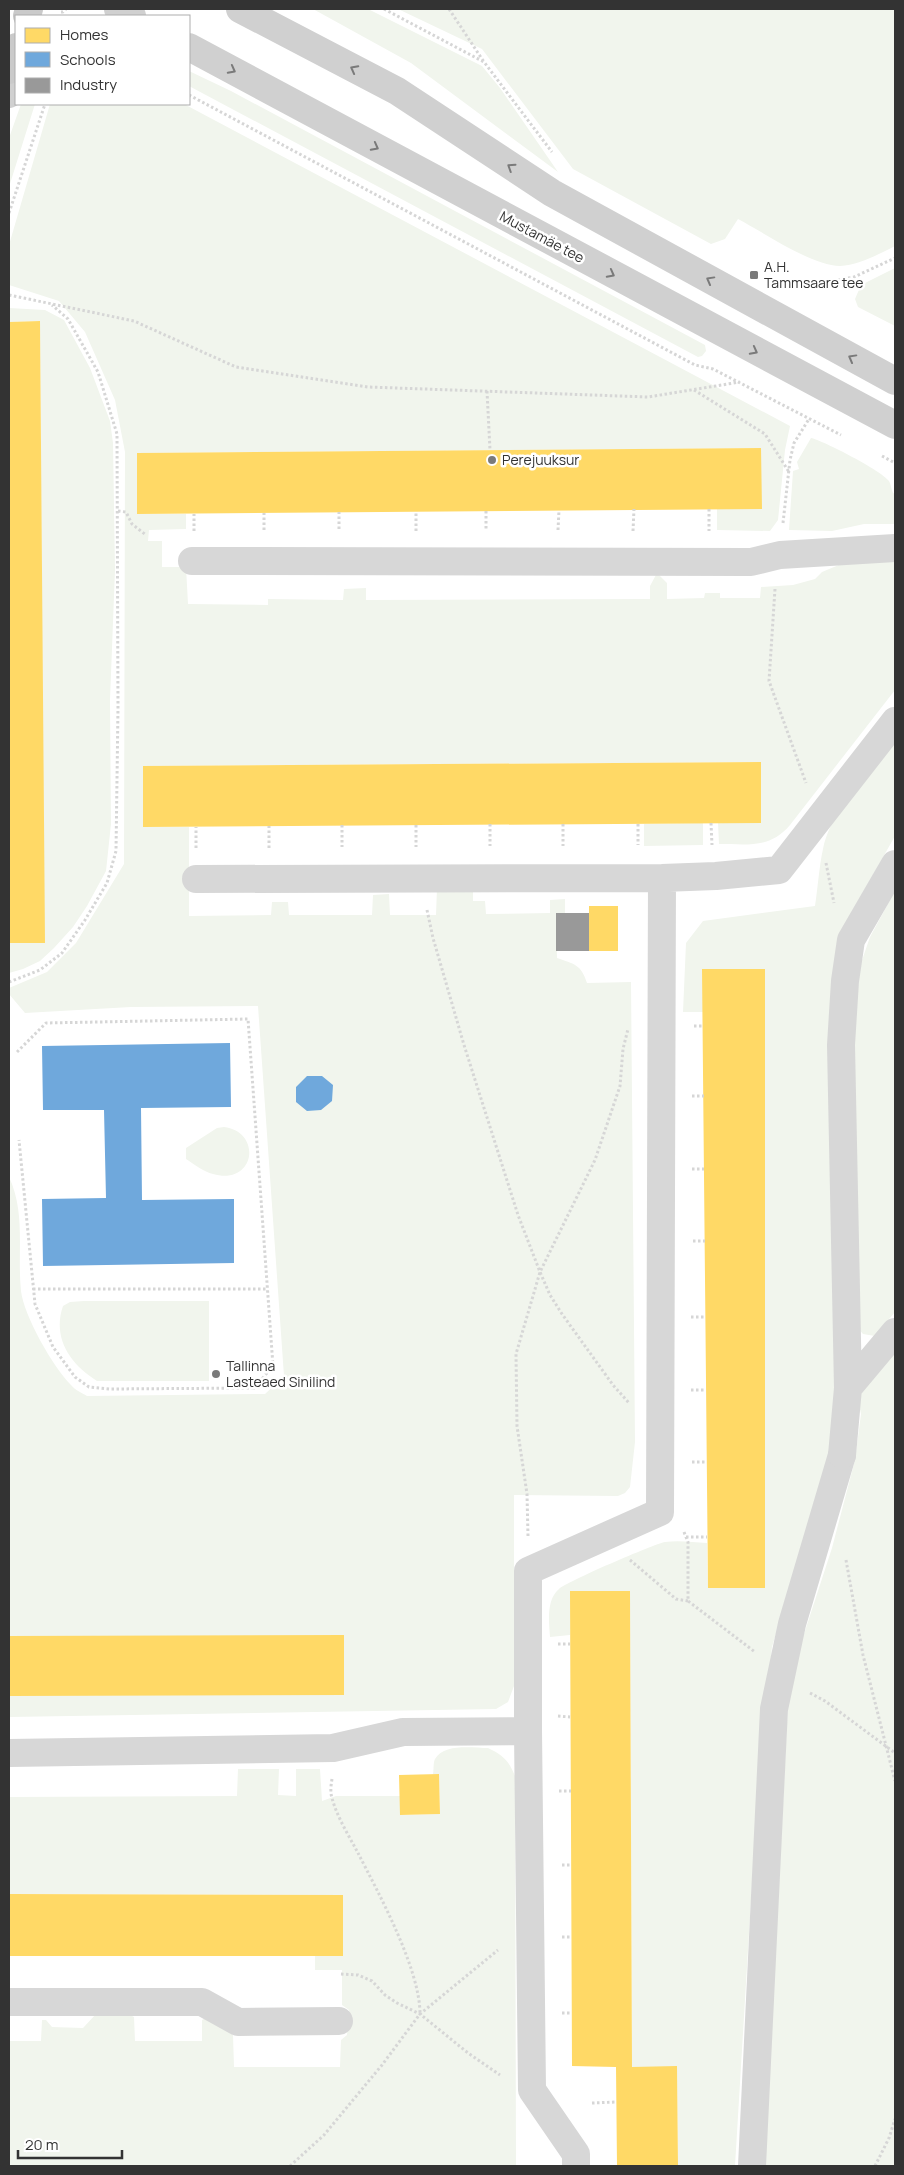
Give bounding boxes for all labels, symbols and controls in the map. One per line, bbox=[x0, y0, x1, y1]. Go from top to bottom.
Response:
legend bbox=[15, 15, 190, 105]
text: Homes bbox=[60, 24, 109, 45]
text: Schools bbox=[60, 49, 116, 70]
one-way arrow bbox=[226, 64, 235, 74]
one-way arrow bbox=[350, 65, 359, 75]
text: Industry bbox=[60, 74, 117, 95]
one-way arrow bbox=[370, 141, 379, 151]
one-way arrow bbox=[507, 163, 516, 173]
street label: Mustamäe tee bbox=[497, 206, 588, 267]
place label: A.H. Tammsaare tee bbox=[764, 257, 863, 292]
one-way arrow bbox=[605, 268, 614, 278]
marker: A.H. Tammsaare tee bbox=[748, 269, 760, 281]
one-way arrow bbox=[706, 277, 715, 287]
one-way arrow bbox=[749, 344, 758, 354]
one-way arrow bbox=[849, 355, 858, 365]
place label: Perejuuksur bbox=[502, 450, 579, 469]
marker: Perejuuksur bbox=[486, 454, 498, 466]
place label: Tallinna Lasteaed Sinilind bbox=[226, 1356, 335, 1391]
marker: Tallinna Lasteaed Sinilind bbox=[210, 1368, 222, 1380]
scale bar bbox=[18, 2128, 121, 2160]
text: 20 m bbox=[25, 2134, 58, 2155]

